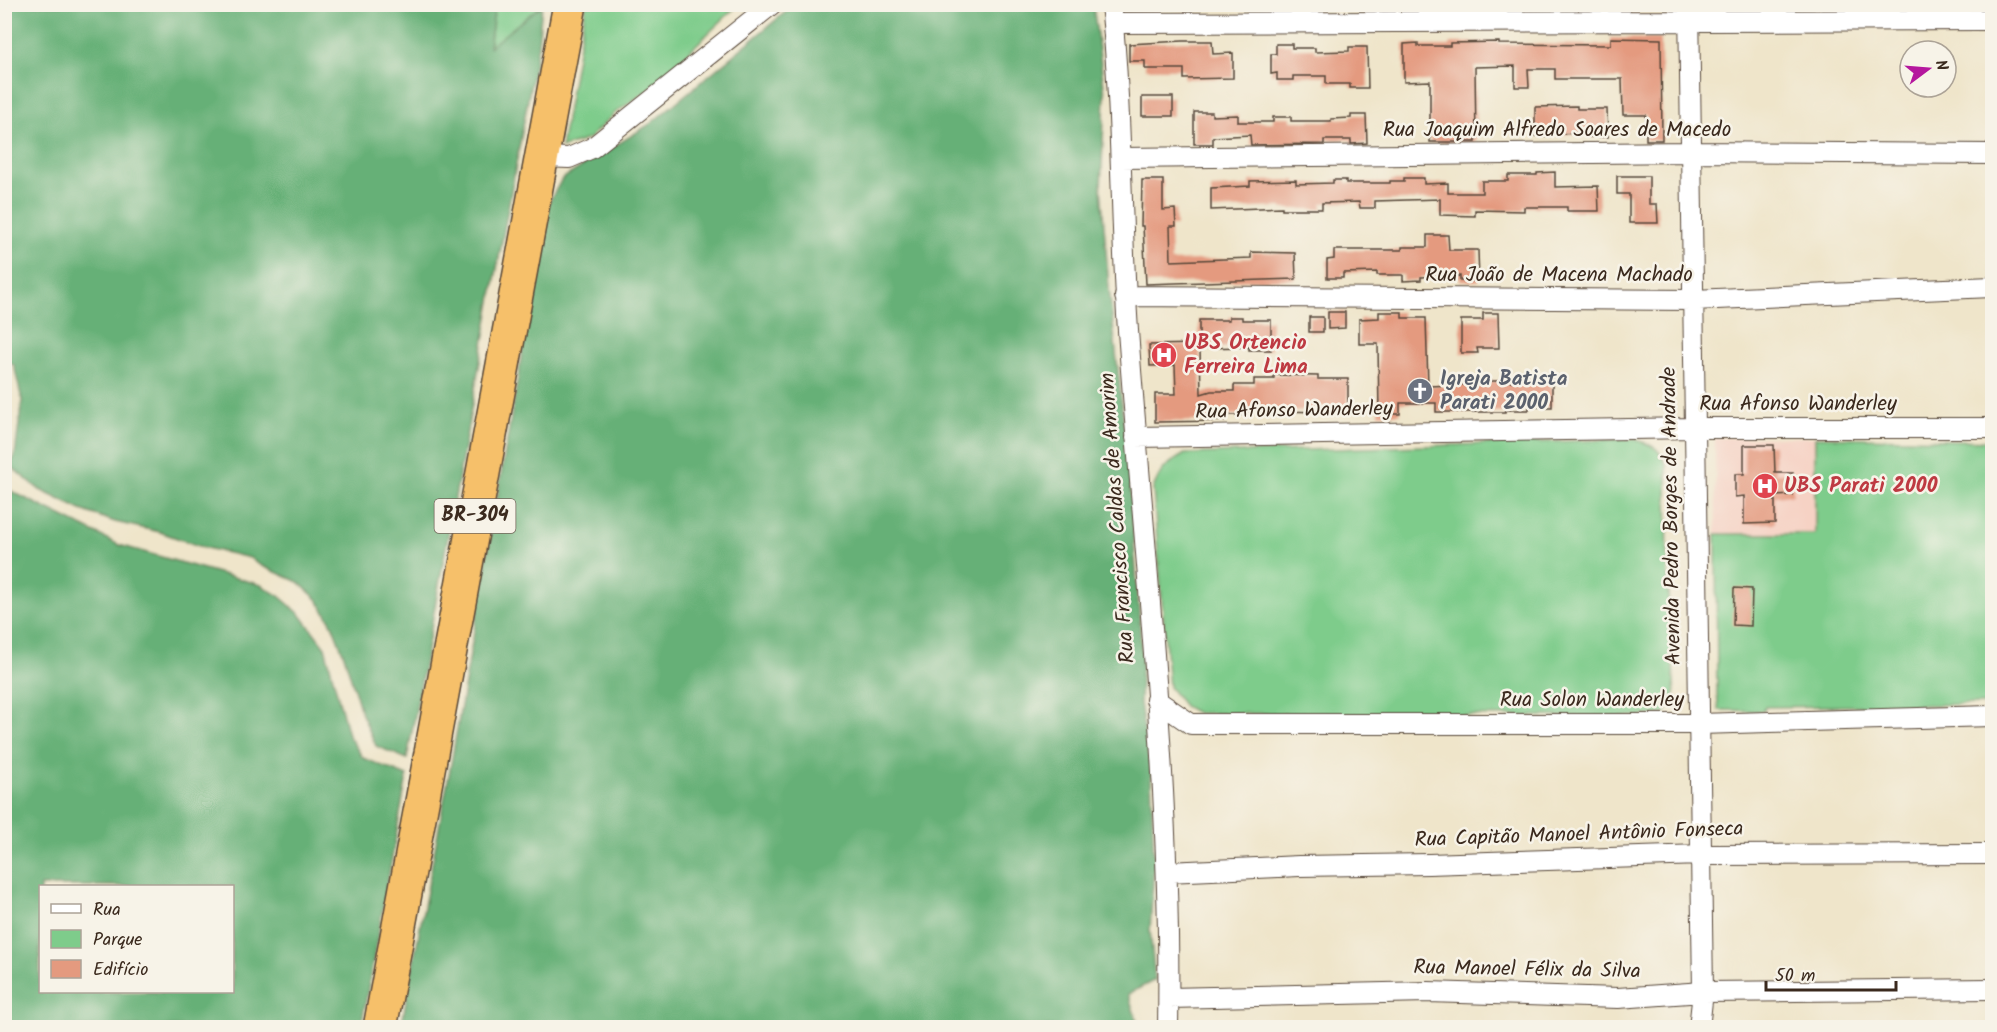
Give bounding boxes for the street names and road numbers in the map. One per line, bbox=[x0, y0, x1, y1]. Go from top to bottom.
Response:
street label: Rua Joaquim Alfredo Soares de Macedo bbox=[1383, 114, 1731, 147]
street label: Rua João de Macena Machado bbox=[1425, 259, 1693, 292]
street label: Avenida Pedro Borges de Andrade bbox=[1653, 366, 1691, 665]
street label: Rua Francisco Caldas de Amorim bbox=[1091, 371, 1145, 665]
street label: Rua Afonso Wanderley bbox=[1699, 388, 1897, 421]
street label: Rua Afonso Wanderley bbox=[1195, 393, 1393, 429]
road number: BR-304 bbox=[434, 499, 516, 533]
street label: Rua Solon Wanderley bbox=[1500, 684, 1684, 717]
street label: Rua Capitão Manoel Antônio Fonseca bbox=[1414, 813, 1744, 857]
street label: Rua Manoel Félix da Silva bbox=[1413, 952, 1641, 988]

